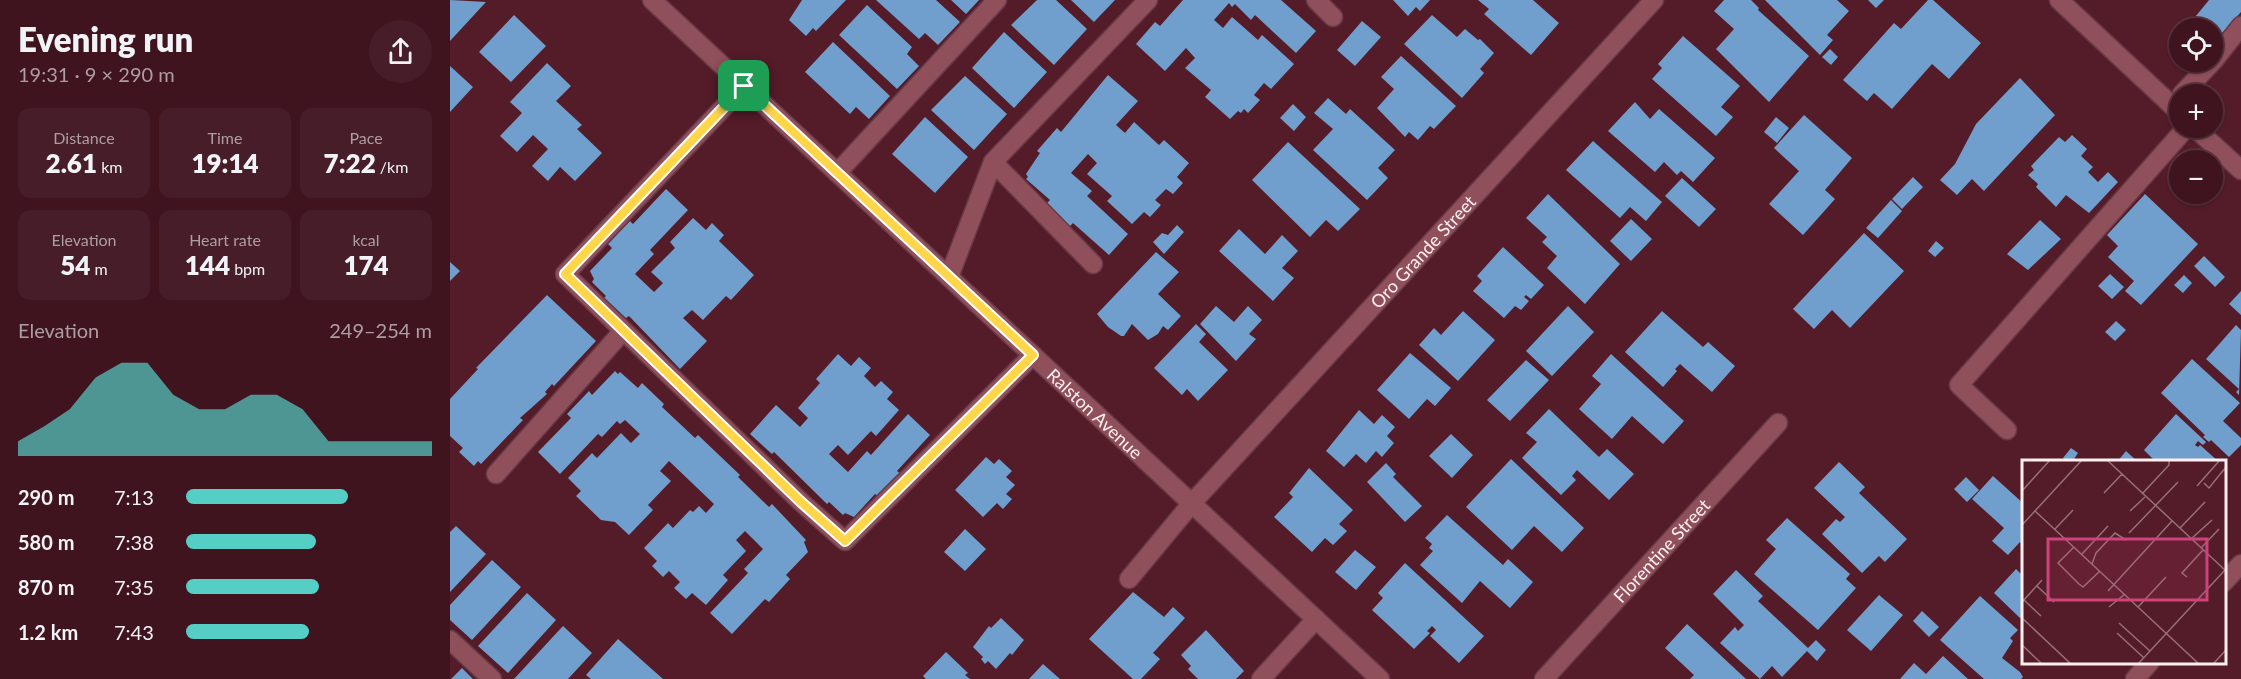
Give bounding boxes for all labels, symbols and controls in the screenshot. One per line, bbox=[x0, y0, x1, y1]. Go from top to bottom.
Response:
map controls bbox=[2169, 18, 2223, 204]
button: locate bbox=[2169, 18, 2223, 72]
text: Evening run bbox=[18, 19, 193, 59]
button: share bbox=[369, 20, 432, 83]
pin bbox=[718, 60, 769, 111]
text: 19:31 · 9 × 290 m bbox=[18, 62, 175, 86]
icon: arrive bbox=[727, 69, 760, 102]
button: + bbox=[2169, 84, 2223, 138]
text: Distance bbox=[53, 128, 115, 147]
text: Time bbox=[208, 128, 242, 147]
text: Pace bbox=[349, 128, 383, 147]
text: 2.61 bbox=[46, 147, 97, 179]
text: 19:14 bbox=[191, 147, 259, 179]
text: 7:22 bbox=[324, 147, 376, 179]
button: − bbox=[2169, 150, 2223, 204]
text: km bbox=[97, 157, 122, 176]
text: /km bbox=[376, 157, 408, 176]
street label: Oro Grande Street bbox=[1366, 190, 1480, 313]
text: Elevation bbox=[52, 230, 117, 249]
text: Heart rate bbox=[189, 230, 261, 249]
text: kcal bbox=[352, 230, 380, 249]
text: 54 bbox=[60, 249, 90, 281]
text: 144 bbox=[185, 249, 230, 281]
text: 174 bbox=[343, 249, 389, 281]
text: m bbox=[90, 259, 108, 278]
text: bpm bbox=[230, 259, 265, 278]
text: Elevation bbox=[18, 318, 99, 342]
text: 249–254 m bbox=[329, 318, 432, 342]
street label: Ralston Avenue bbox=[1043, 364, 1147, 463]
inset map bbox=[2022, 460, 2226, 664]
text: 290 m bbox=[18, 485, 74, 509]
text: 7:13 bbox=[114, 485, 154, 509]
street label: Florentine Street bbox=[1608, 494, 1715, 607]
text: 580 m bbox=[18, 530, 74, 554]
text: 7:38 bbox=[114, 530, 154, 554]
text: 870 m bbox=[18, 575, 74, 599]
text: 7:35 bbox=[114, 575, 154, 599]
text: 1.2 km bbox=[18, 620, 78, 644]
text: 7:43 bbox=[114, 620, 154, 644]

